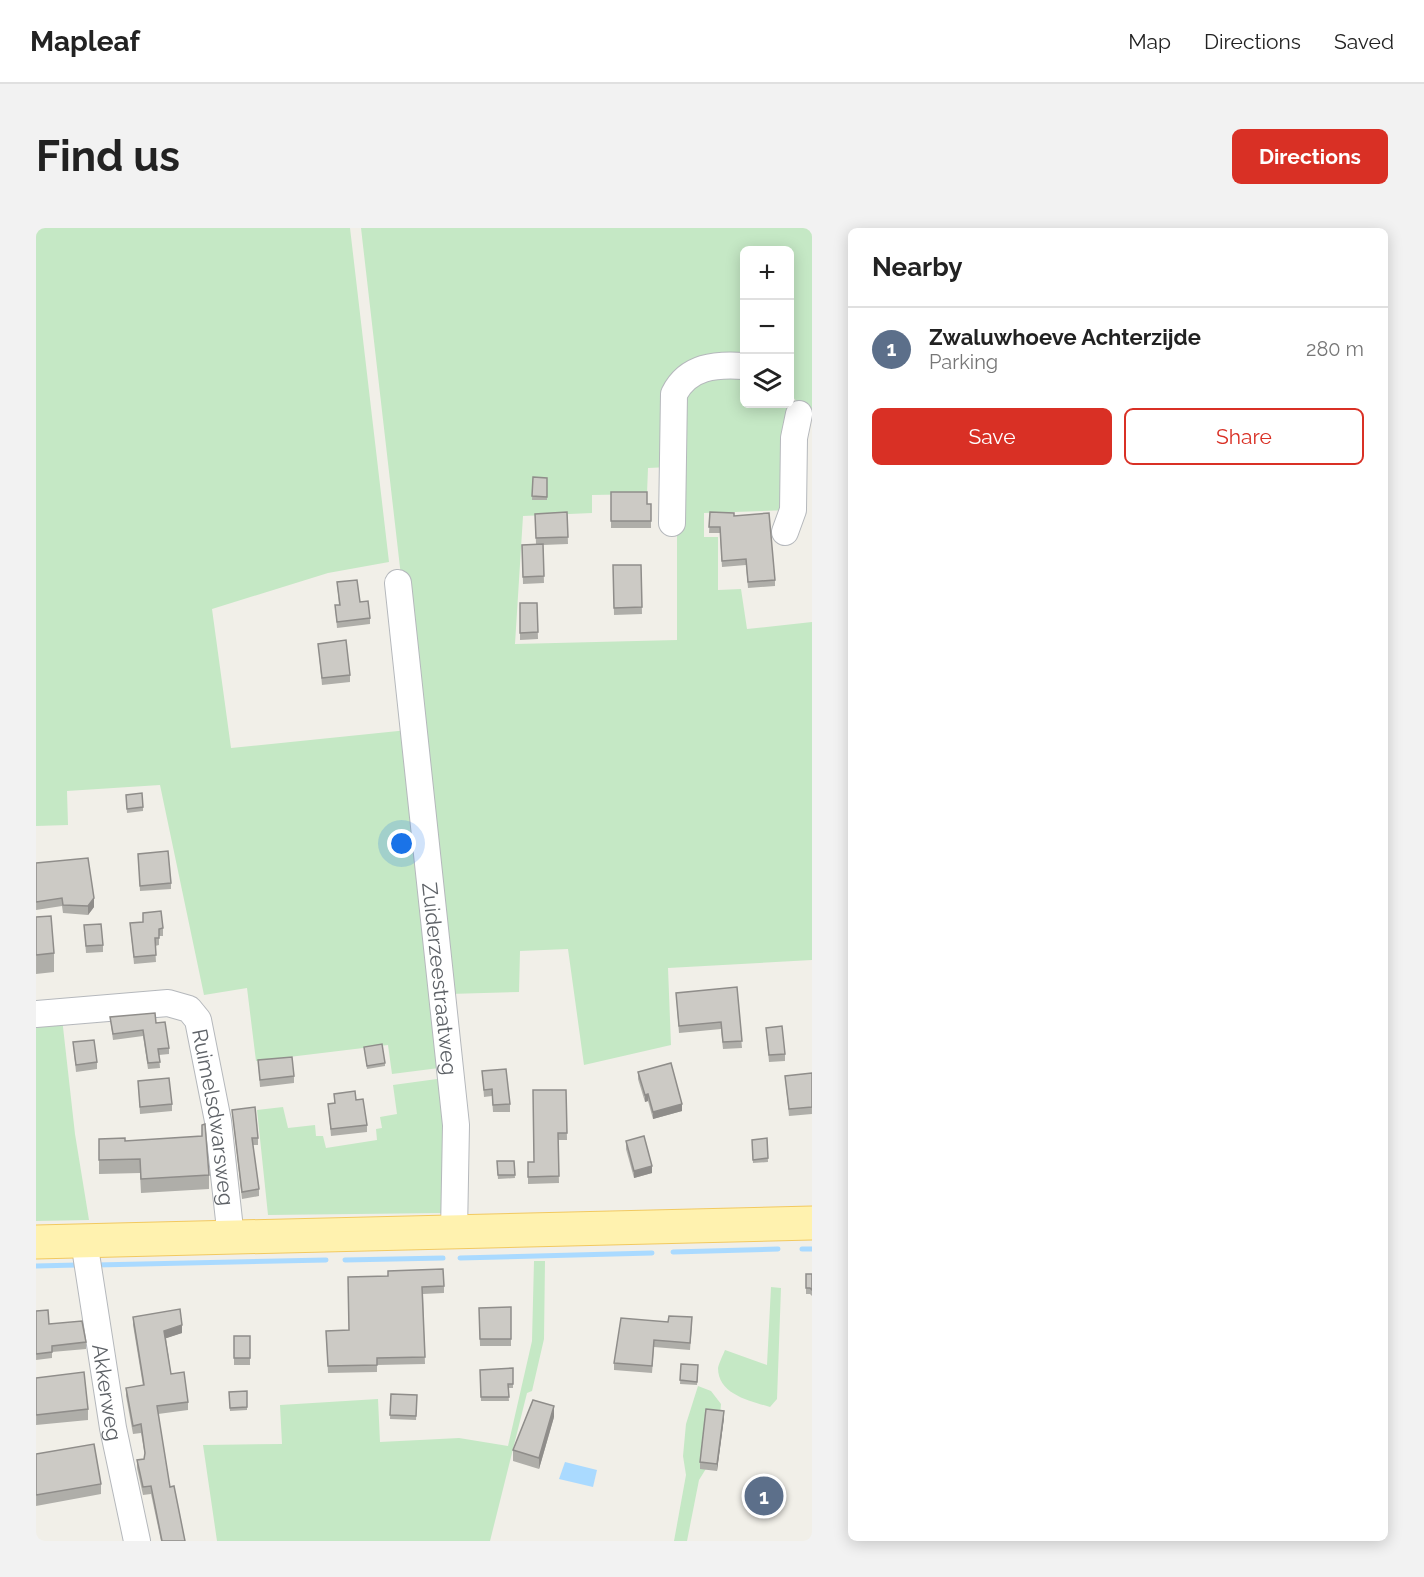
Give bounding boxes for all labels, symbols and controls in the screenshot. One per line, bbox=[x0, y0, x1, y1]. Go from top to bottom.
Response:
text: Mapleaf bbox=[30, 25, 140, 58]
text: Map bbox=[1128, 29, 1171, 54]
text: Directions bbox=[1204, 29, 1301, 54]
text: Saved bbox=[1334, 29, 1394, 54]
button: Directions bbox=[1232, 129, 1388, 184]
text: Find us bbox=[36, 132, 180, 181]
map controls bbox=[740, 246, 794, 408]
button: + bbox=[740, 246, 794, 300]
text: Nearby bbox=[872, 252, 962, 282]
button: − bbox=[740, 300, 794, 354]
text: Zwaluwhoeve Achterzijde bbox=[929, 324, 1201, 350]
text: 1 bbox=[887, 337, 896, 361]
text: 280 m bbox=[1306, 337, 1364, 361]
text: Parking bbox=[929, 350, 998, 374]
button: layers bbox=[740, 354, 794, 408]
button: Save bbox=[872, 408, 1112, 465]
button: Share bbox=[1124, 408, 1364, 465]
your location bbox=[387, 829, 416, 858]
street label: Zuiderzeestraatweg bbox=[418, 881, 463, 1076]
street label: Ruimelsdwarsweg bbox=[188, 1026, 240, 1207]
street label: Akkerweg bbox=[88, 1342, 128, 1443]
pin: 1 bbox=[744, 1474, 784, 1518]

